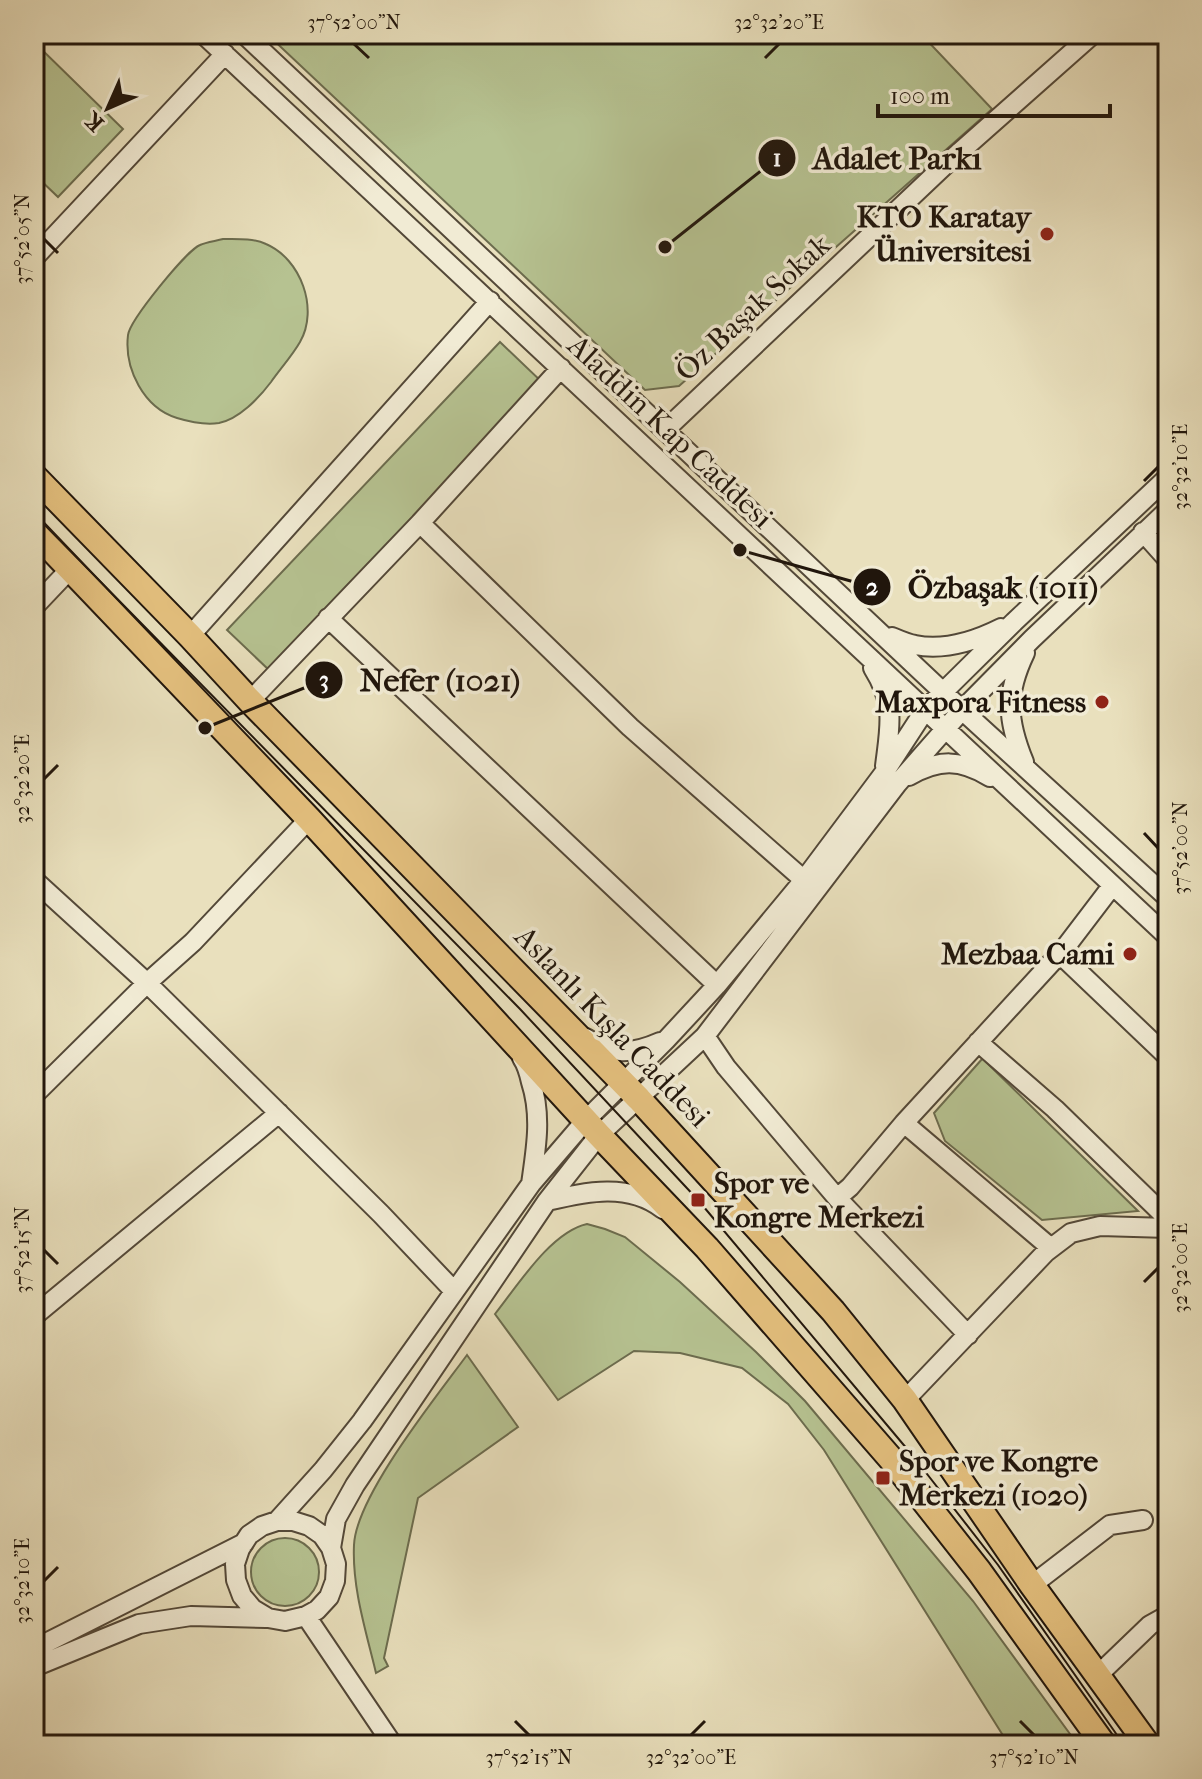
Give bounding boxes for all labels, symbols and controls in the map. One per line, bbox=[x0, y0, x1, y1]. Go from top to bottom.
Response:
text: 37°52'00"N bbox=[307, 11, 401, 34]
text: 32°32'20"E bbox=[734, 11, 824, 34]
north arrow bbox=[68, 68, 148, 148]
scale bar bbox=[878, 68, 1110, 118]
text: 100 m bbox=[890, 82, 950, 110]
text: K bbox=[78, 105, 109, 136]
callout: Adalet Parkı bbox=[757, 130, 997, 186]
text: Adalet Parkı bbox=[811, 140, 982, 177]
text: 1 bbox=[773, 144, 781, 172]
text: 37°52'05"N bbox=[11, 194, 34, 285]
place label: KTO Karatay Üniversitesi bbox=[857, 200, 1033, 269]
marker: KTO Karatay Üniversitesi bbox=[1038, 225, 1056, 243]
street label: Öz Başak Sokak bbox=[668, 227, 838, 389]
street label: Aladdin Kap Caddesi bbox=[560, 327, 780, 536]
text: 32°32'10"E bbox=[1169, 424, 1192, 510]
callout: Özbaşak (1011) bbox=[852, 559, 1114, 615]
text: Özbaşak (1011) bbox=[908, 569, 1098, 607]
text: 2 bbox=[866, 573, 878, 601]
callout: Nefer (1021) bbox=[304, 652, 537, 708]
text: Nefer (1021) bbox=[360, 662, 520, 699]
text: 3 bbox=[319, 666, 329, 694]
place label: Maxpora Fitness bbox=[875, 685, 1086, 720]
marker: Maxpora Fitness bbox=[1093, 693, 1111, 711]
text: 32°32'20"E bbox=[11, 734, 34, 824]
text: 37°52'00"N bbox=[1169, 801, 1192, 895]
street label: Aslanlı Kışla Caddesi bbox=[507, 919, 717, 1135]
place label: Mezbaa Cami bbox=[941, 937, 1114, 972]
marker: Mezbaa Cami bbox=[1121, 945, 1139, 963]
place label: Spor ve Kongre Merkezi bbox=[714, 1166, 924, 1235]
marker: Spor ve Kongre Merkezi bbox=[689, 1191, 707, 1209]
text: 37°52'15"N bbox=[11, 1206, 34, 1294]
text: 32°32'00"E bbox=[1169, 1223, 1192, 1313]
place label: Spor ve Kongre Merkezi (1020) bbox=[899, 1444, 1098, 1513]
marker: Spor ve Kongre Merkezi (1020) bbox=[874, 1469, 892, 1487]
text: 32°32'10"E bbox=[11, 1538, 34, 1624]
text: 37°52'15"N bbox=[485, 1746, 573, 1769]
text: 32°32'00"E bbox=[646, 1746, 736, 1769]
text: 37°52'10"N bbox=[989, 1746, 1079, 1769]

